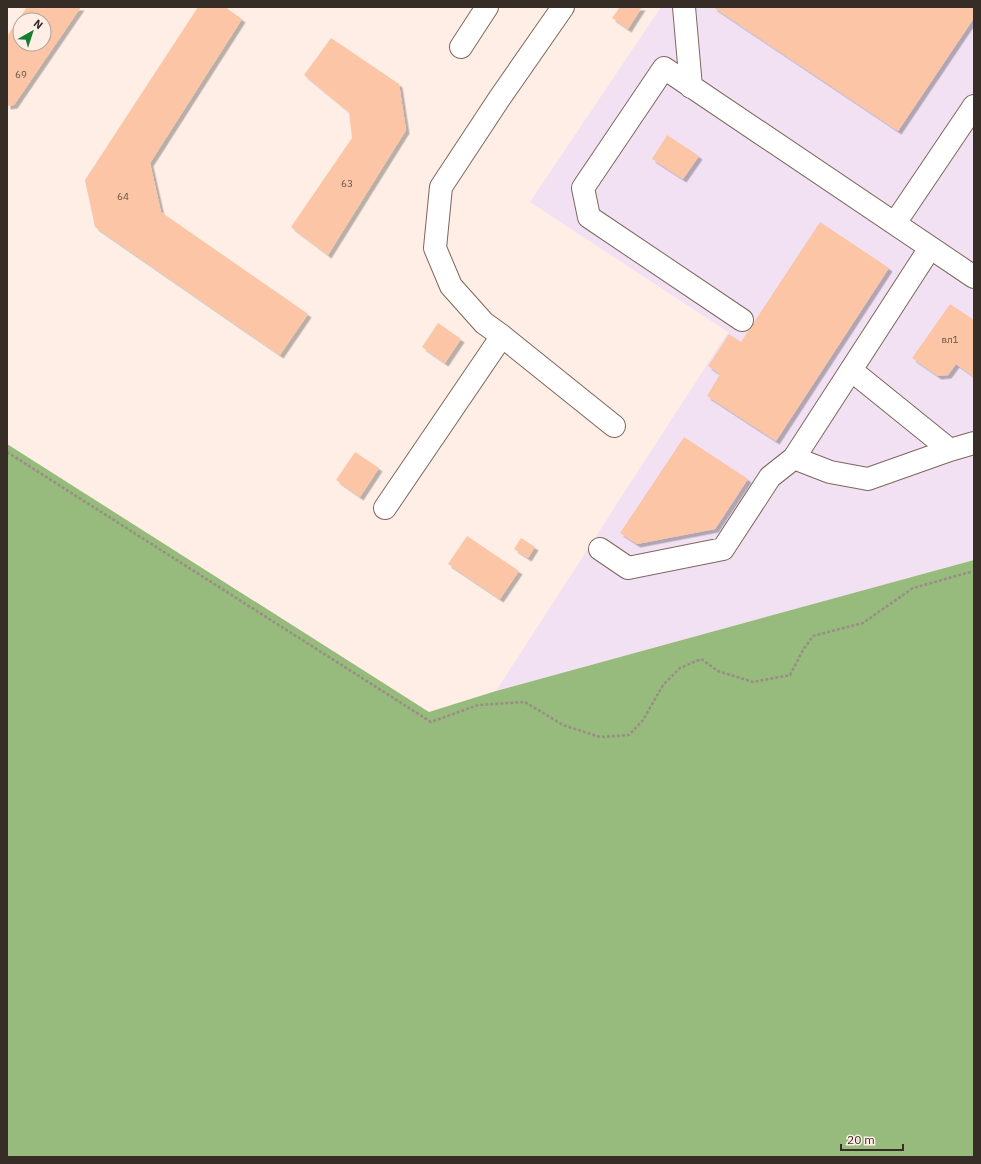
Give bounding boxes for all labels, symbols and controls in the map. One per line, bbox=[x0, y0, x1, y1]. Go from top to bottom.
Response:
north arrow bbox=[12, 12, 52, 52]
text: N bbox=[31, 16, 46, 32]
house number: 69 bbox=[15, 68, 27, 81]
house number: 63 bbox=[341, 177, 353, 190]
house number: 64 bbox=[117, 190, 129, 203]
house number: вл1 bbox=[941, 333, 959, 346]
scale bar bbox=[841, 1126, 903, 1152]
text: 20 m bbox=[847, 1132, 875, 1147]

